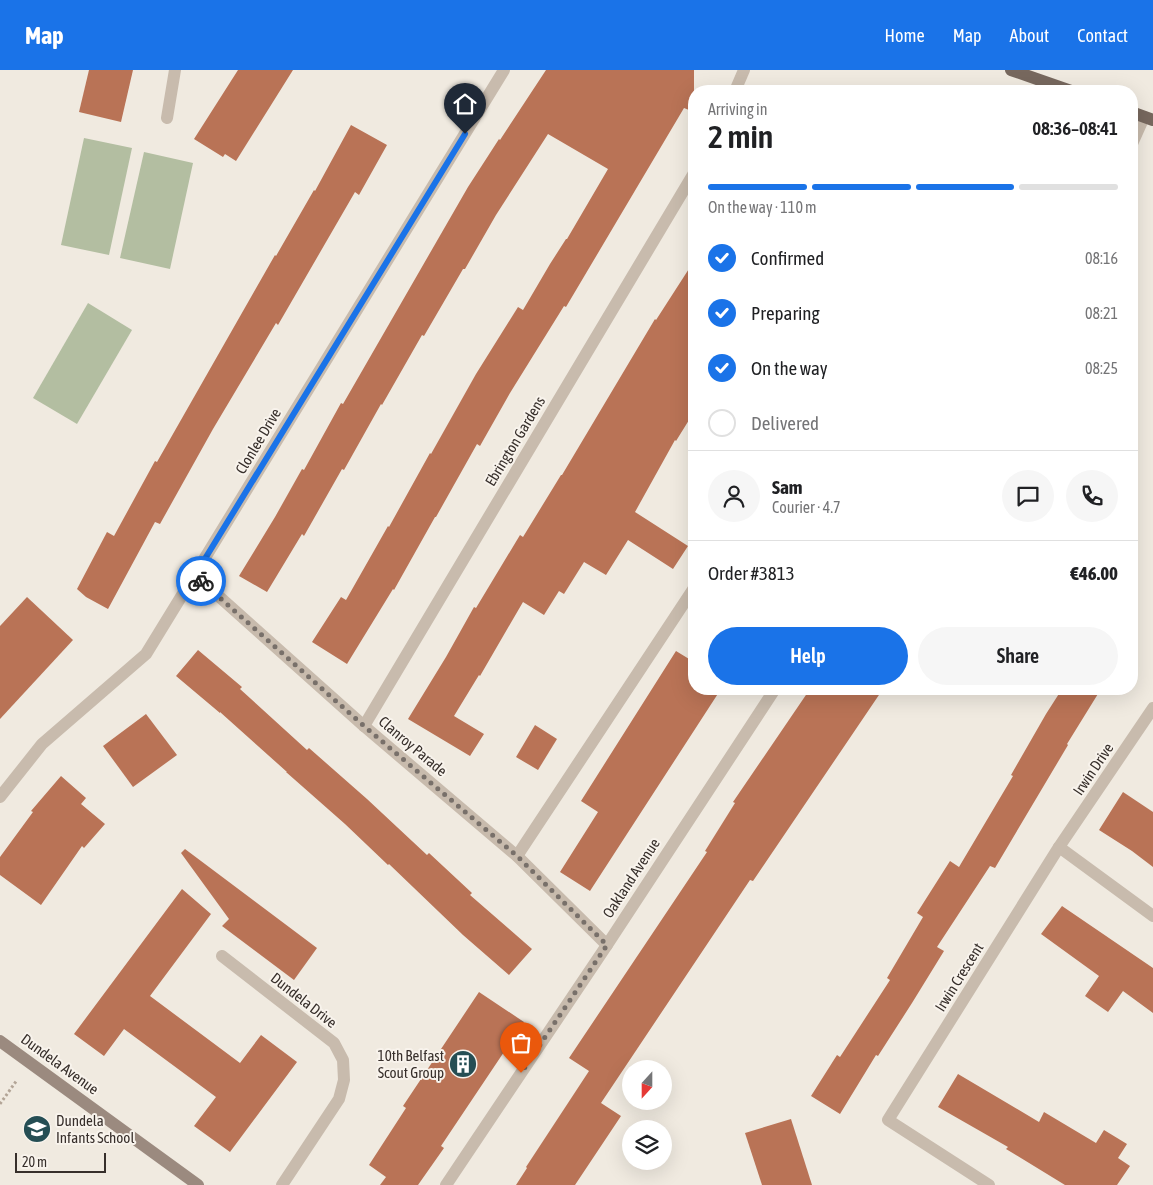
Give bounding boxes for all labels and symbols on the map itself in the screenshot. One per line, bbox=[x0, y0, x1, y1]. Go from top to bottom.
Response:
pin bbox=[444, 83, 486, 134]
street label: Ebrington Gardens bbox=[482, 393, 548, 489]
street label: Clonlee Drive bbox=[232, 405, 284, 477]
courier bbox=[176, 556, 226, 606]
street label: Clanroy Parade bbox=[376, 713, 451, 779]
street label: Irwin Drive bbox=[1069, 740, 1117, 798]
street label: Oakland Avenue bbox=[599, 835, 663, 921]
street label: Irwin Crescent bbox=[931, 940, 987, 1014]
street label: Dundela Drive bbox=[268, 969, 340, 1031]
pin bbox=[500, 1022, 542, 1073]
street label: Dundela Avenue bbox=[18, 1030, 102, 1098]
place label: 10th Belfast Scout Group bbox=[378, 1047, 444, 1081]
building icon: 10th Belfast Scout Group bbox=[448, 1049, 478, 1079]
north arrow bbox=[622, 1060, 672, 1110]
place label: Dundela Infants School bbox=[56, 1112, 134, 1146]
school or university icon: Dundela Infants School bbox=[22, 1114, 52, 1144]
scale bar bbox=[15, 1150, 106, 1173]

